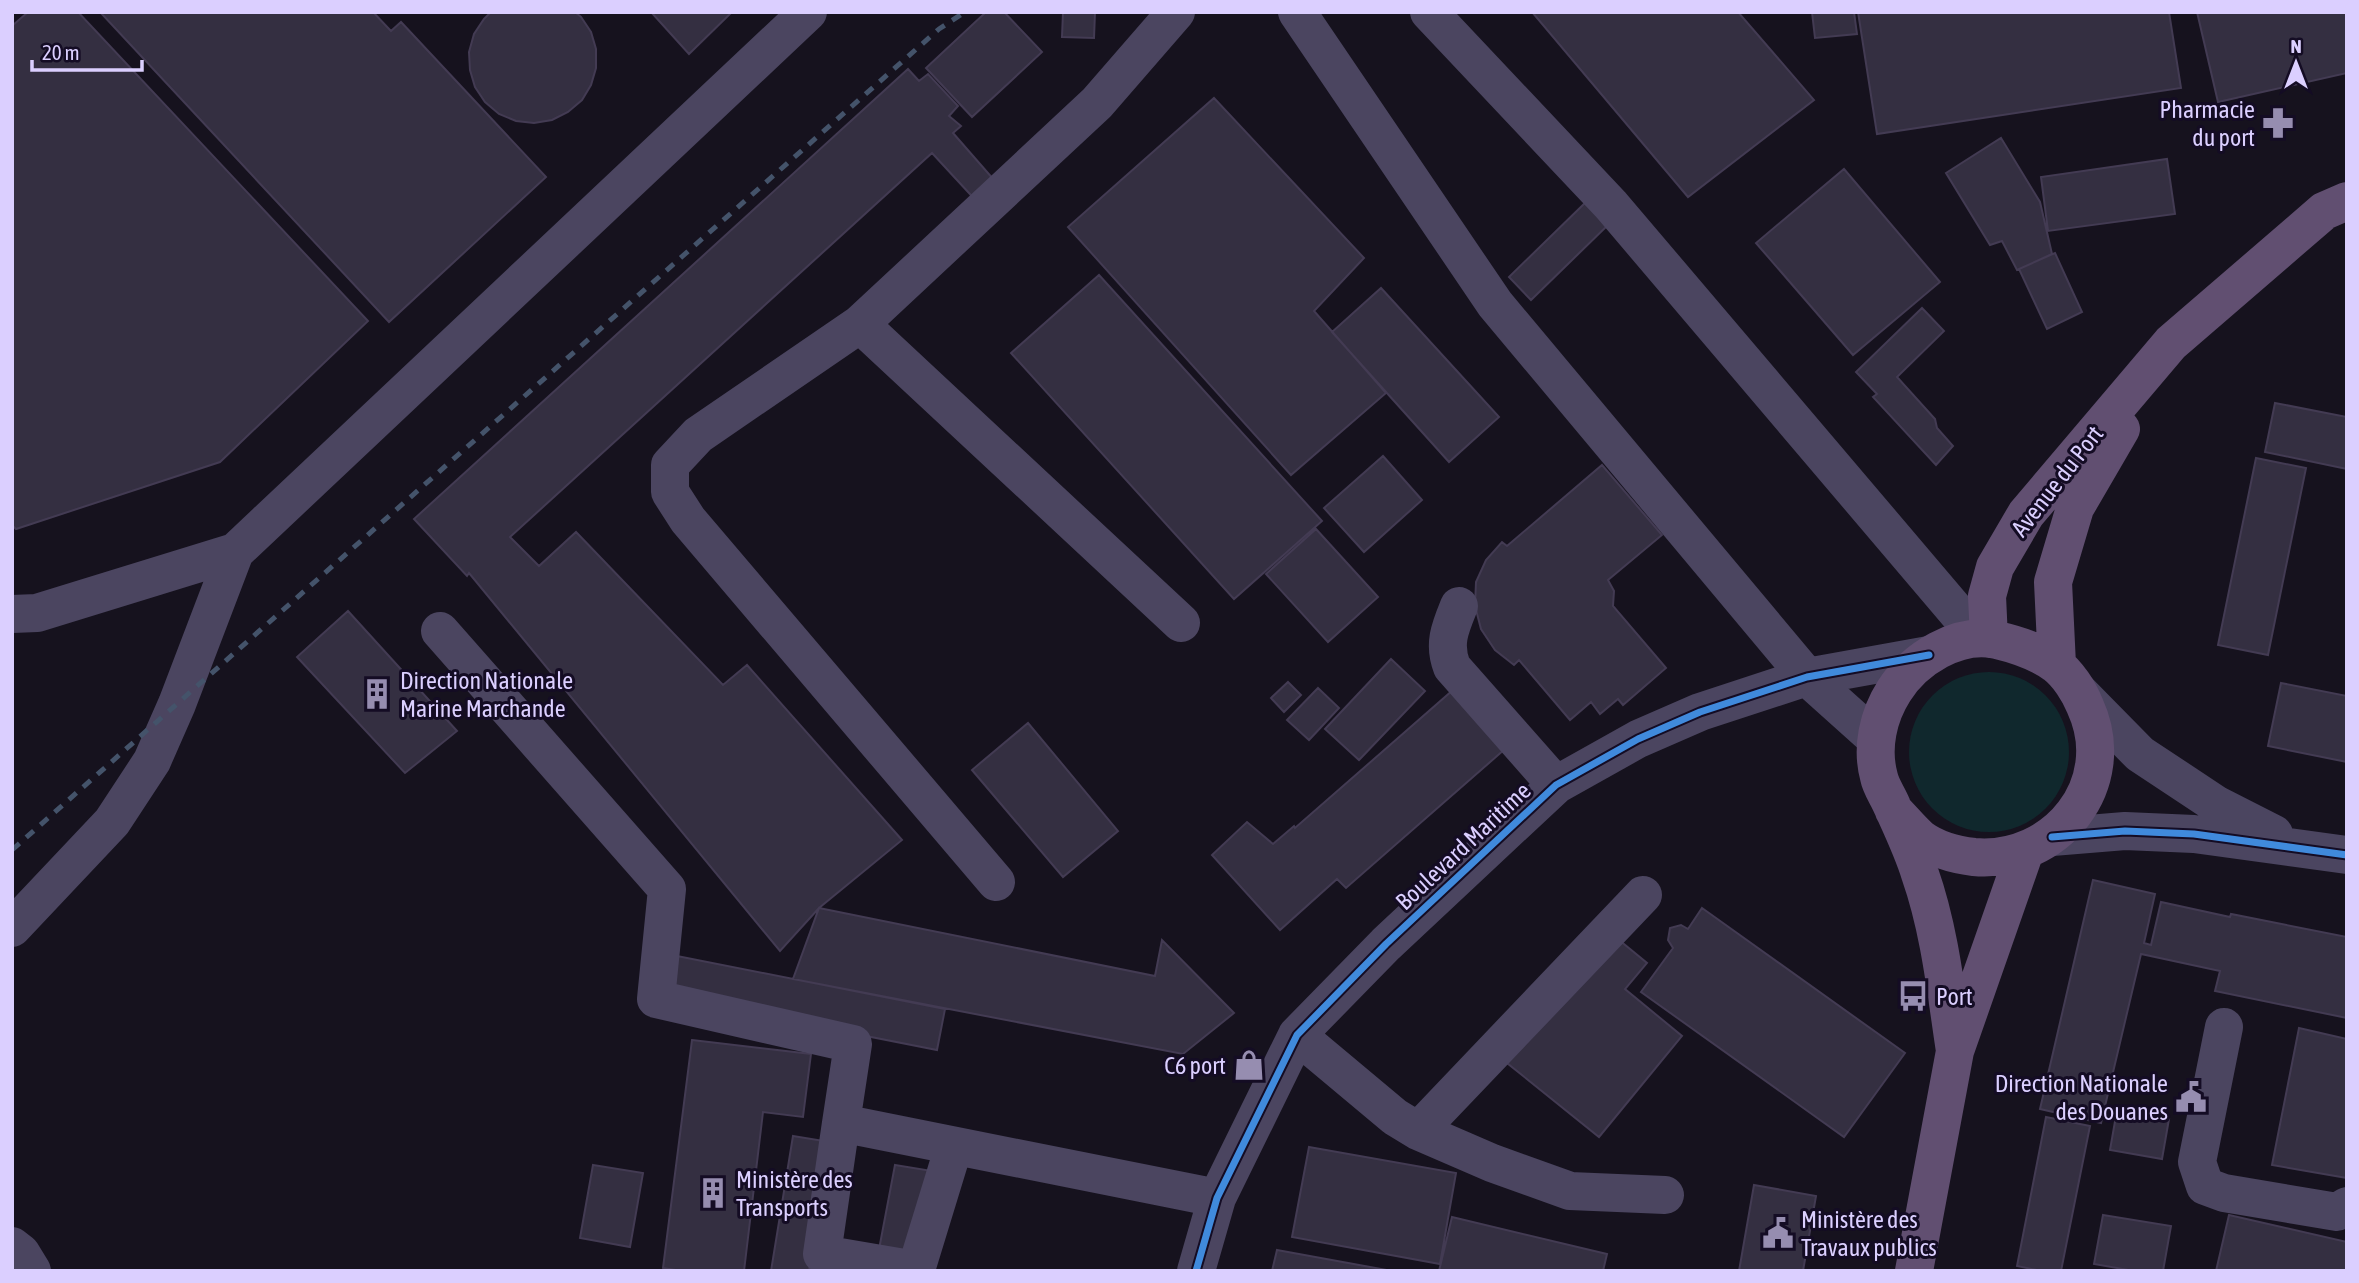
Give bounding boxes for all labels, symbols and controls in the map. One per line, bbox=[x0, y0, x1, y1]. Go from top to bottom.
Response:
scale bar bbox=[32, 28, 142, 72]
north arrow bbox=[2261, 28, 2331, 98]
text: N bbox=[2290, 35, 2302, 57]
text: 20 m bbox=[42, 40, 80, 64]
place label: Pharmacie du port bbox=[2160, 96, 2255, 151]
pharmacy icon: Pharmacie du port bbox=[2261, 106, 2295, 140]
street label: Avenue du Port bbox=[2006, 420, 2108, 542]
place label: Direction Nationale Marine Marchande bbox=[400, 667, 573, 722]
building icon: Direction Nationale Marine Marchande bbox=[360, 677, 394, 711]
street label: Boulevard Maritime bbox=[1390, 777, 1536, 915]
bus stop icon: Port bbox=[1896, 979, 1930, 1013]
place label: Port bbox=[1936, 983, 1973, 1010]
shop icon: C6 port bbox=[1232, 1048, 1266, 1082]
place label: C6 port bbox=[1164, 1052, 1226, 1079]
place label: Direction Nationale des Douanes bbox=[1995, 1070, 2168, 1125]
public building icon: Direction Nationale des Douanes bbox=[2174, 1080, 2208, 1114]
place label: Ministère des Transports bbox=[736, 1166, 853, 1221]
building icon: Ministère des Transports bbox=[696, 1176, 730, 1210]
place label: Ministère des Travaux publics bbox=[1801, 1206, 1937, 1261]
public building icon: Ministère des Travaux publics bbox=[1761, 1216, 1795, 1250]

